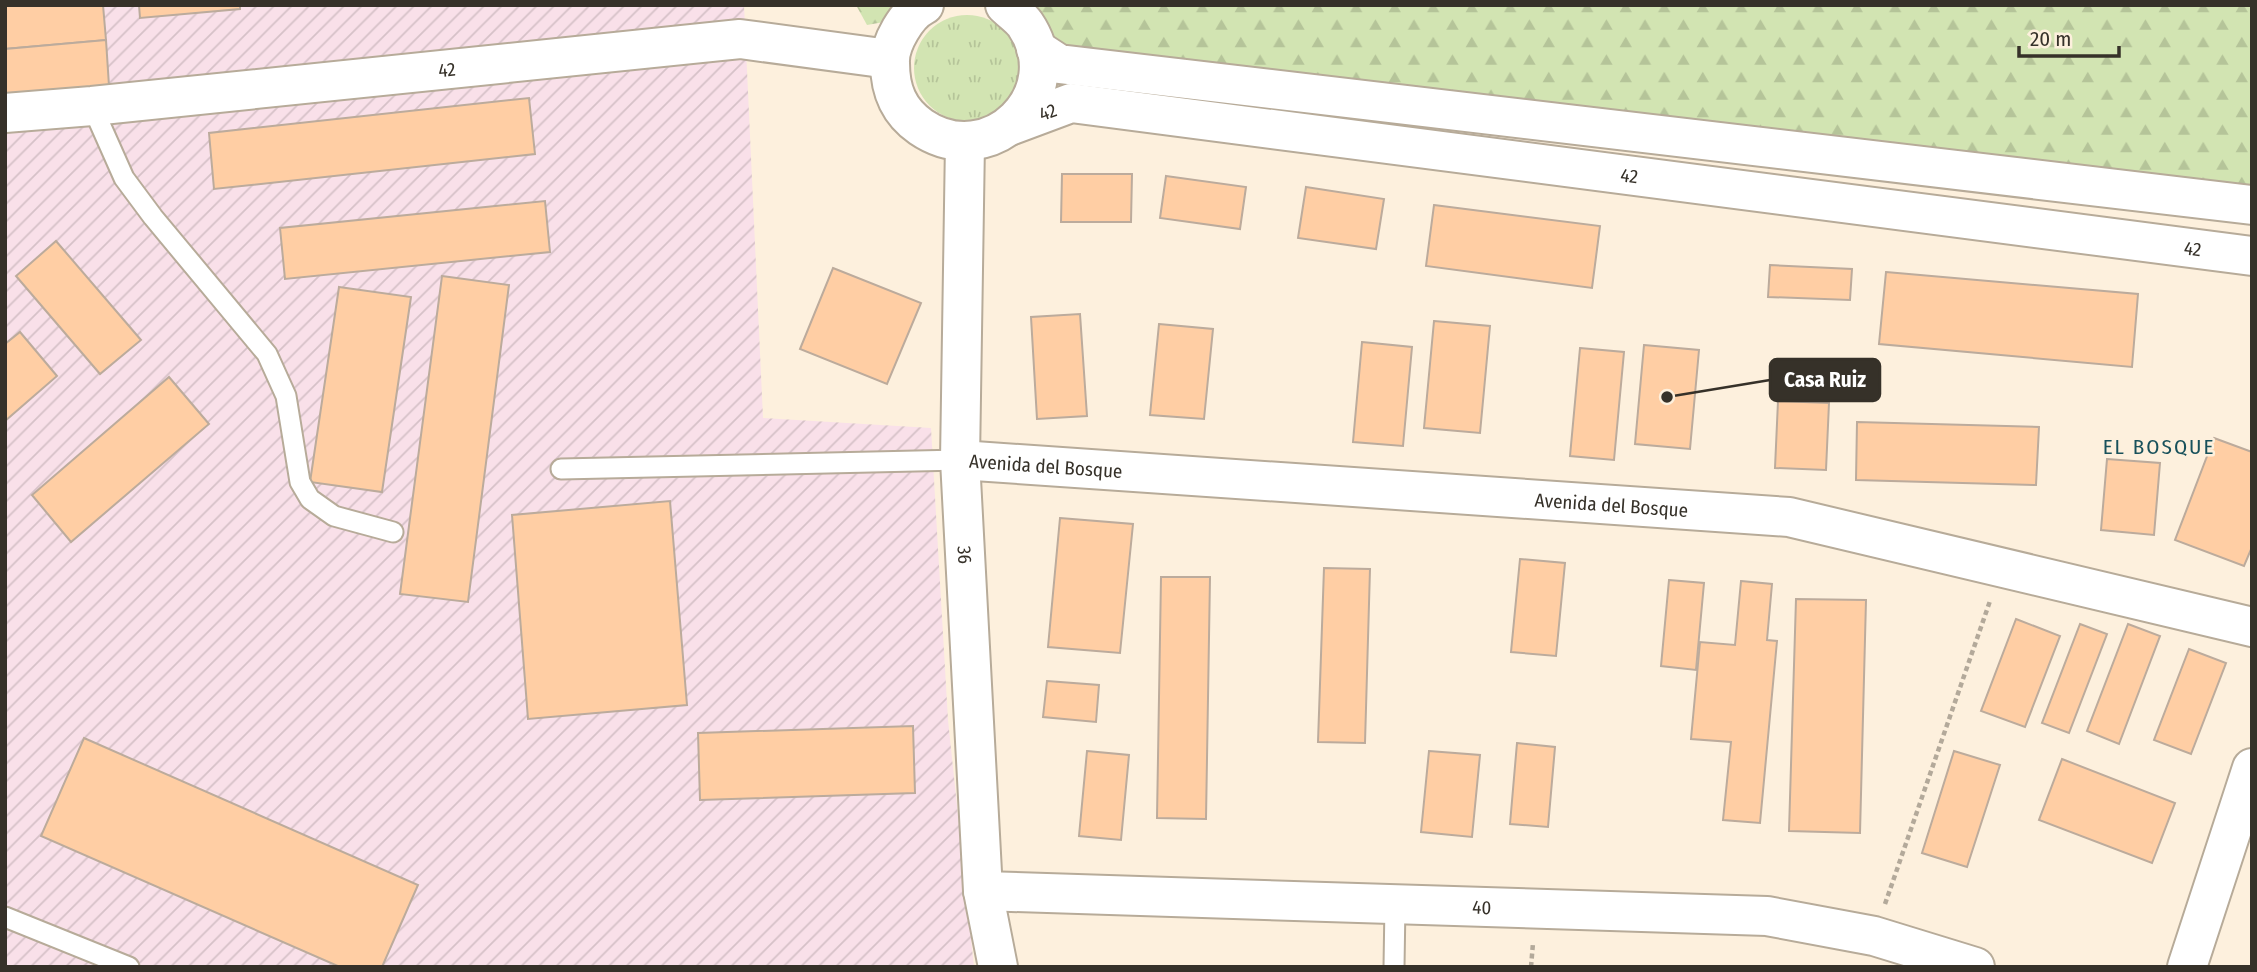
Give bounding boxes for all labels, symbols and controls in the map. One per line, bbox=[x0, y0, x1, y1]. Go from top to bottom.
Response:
scale bar bbox=[2019, 14, 2119, 58]
text: 20 m bbox=[2030, 26, 2071, 52]
street label: 42 bbox=[437, 57, 457, 82]
street label: 42 bbox=[1036, 98, 1060, 126]
street label: 42 bbox=[1619, 163, 1639, 188]
street label: 42 bbox=[2183, 236, 2203, 261]
callout: Casa Ruiz bbox=[1770, 359, 1880, 401]
text: Casa Ruiz bbox=[1784, 367, 1866, 393]
district label: EL BOSQUE bbox=[2103, 434, 2215, 460]
street label: Avenida del Bosque bbox=[968, 450, 1123, 483]
street label: Avenida del Bosque bbox=[1534, 489, 1689, 522]
street label: 36 bbox=[953, 545, 977, 564]
street label: 40 bbox=[1472, 896, 1492, 919]

